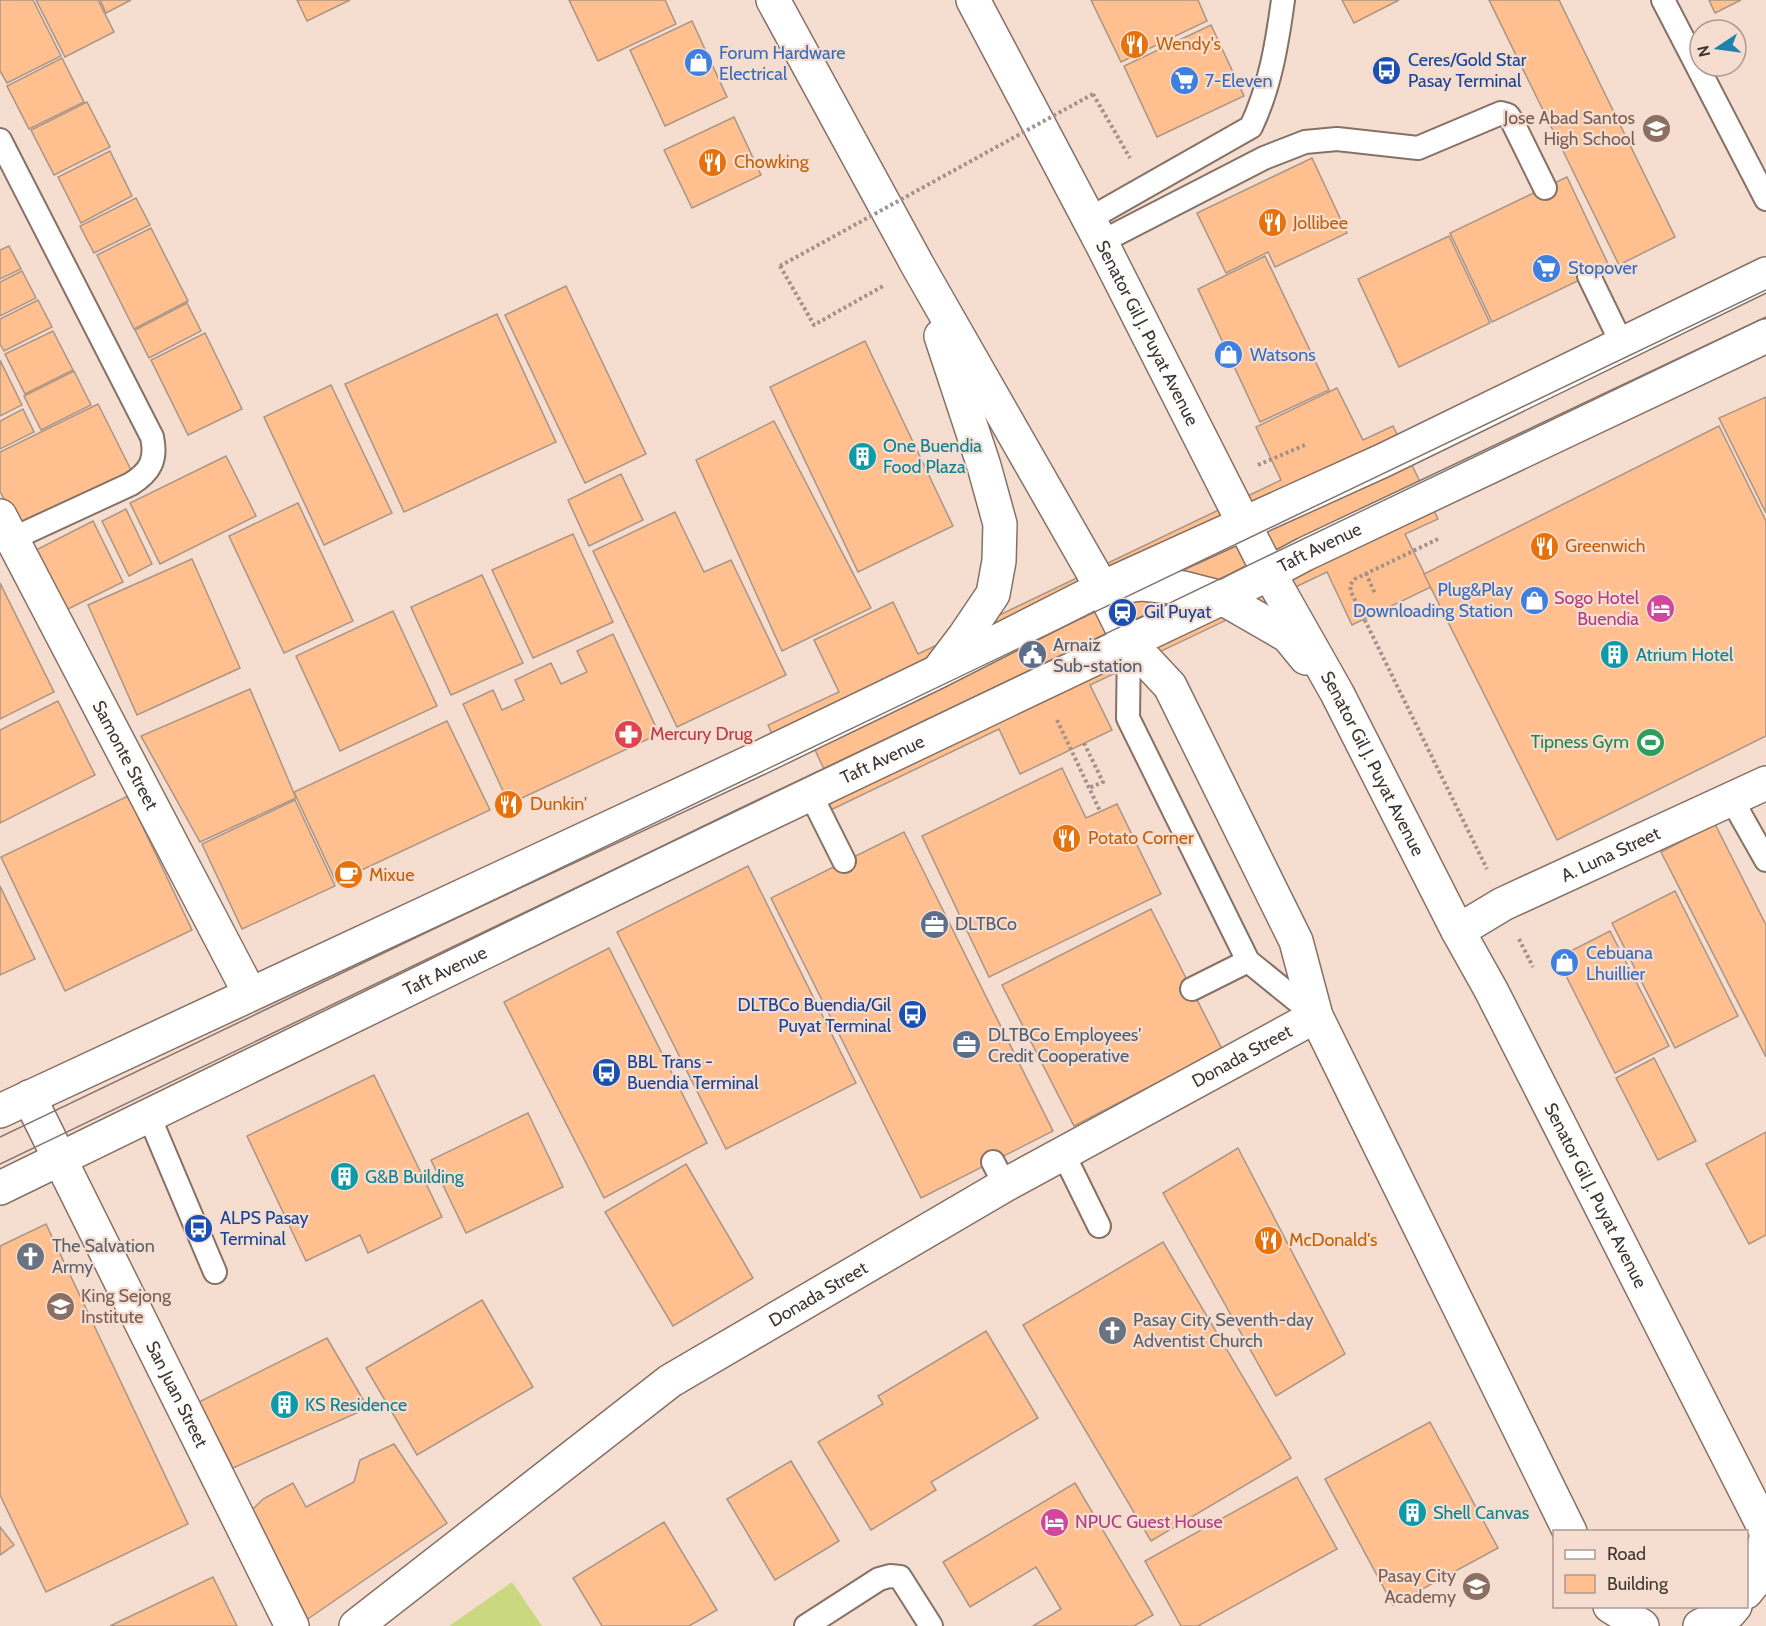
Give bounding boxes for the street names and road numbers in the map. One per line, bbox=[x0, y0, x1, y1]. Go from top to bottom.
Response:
street label: Senator Gil J. Puyat Avenue bbox=[1091, 237, 1203, 429]
street label: Taft Avenue bbox=[1274, 518, 1365, 577]
street label: Senator Gil J. Puyat Avenue bbox=[1316, 667, 1429, 860]
street label: Samonte Street bbox=[87, 697, 163, 814]
street label: Taft Avenue bbox=[837, 730, 928, 789]
street label: A. Luna Street bbox=[1558, 822, 1664, 887]
street label: Taft Avenue bbox=[400, 942, 490, 1001]
street label: Donada Street bbox=[1188, 1020, 1296, 1092]
street label: Senator Gil J. Puyat Avenue bbox=[1539, 1099, 1652, 1292]
street label: Donada Street bbox=[765, 1257, 872, 1332]
street label: San Juan Street bbox=[141, 1337, 213, 1451]

